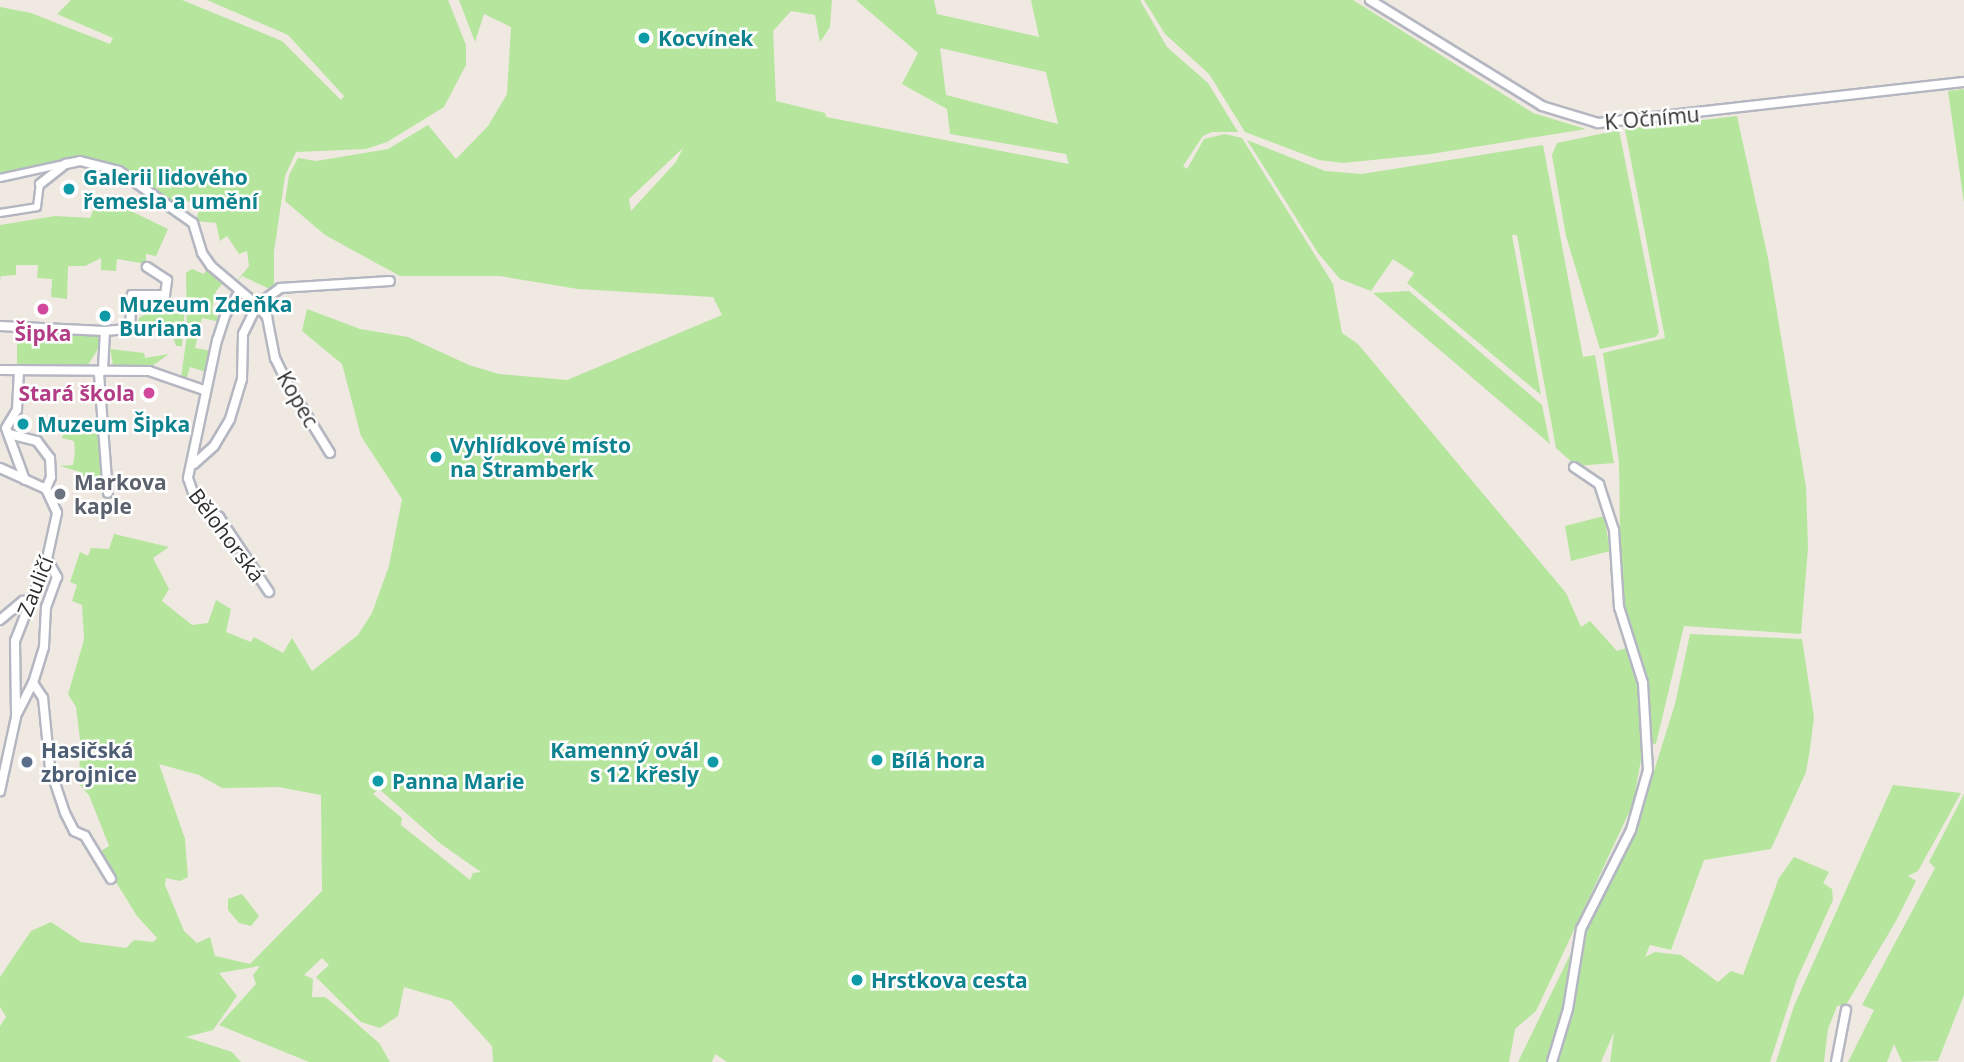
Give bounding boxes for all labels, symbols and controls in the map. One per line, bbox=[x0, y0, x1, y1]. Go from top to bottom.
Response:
place label: Kocvínek bbox=[658, 25, 753, 51]
marker: Kocvínek bbox=[636, 30, 652, 46]
street label: K Očnímu bbox=[1603, 101, 1701, 135]
place label: Galerii lidového řemesla a umění bbox=[83, 164, 258, 214]
marker: Galerii lidového řemesla a umění bbox=[61, 181, 77, 197]
place label: Muzeum Zdeňka Buriana bbox=[119, 291, 292, 341]
marker: Šipka bbox=[35, 301, 51, 317]
marker: Muzeum Zdeňka Buriana bbox=[97, 308, 113, 324]
place label: Šipka bbox=[15, 320, 71, 346]
street label: Kopec bbox=[272, 367, 324, 431]
place label: Stará škola bbox=[18, 380, 135, 406]
marker: Stará škola bbox=[141, 385, 157, 401]
place label: Muzeum Šipka bbox=[37, 411, 190, 437]
marker: Muzeum Šipka bbox=[15, 416, 31, 432]
place label: Vyhlídkové místo na Štramberk bbox=[450, 432, 631, 482]
marker: Vyhlídkové místo na Štramberk bbox=[428, 449, 444, 465]
place label: Markova kaple bbox=[74, 469, 167, 519]
street label: Bělohorská bbox=[184, 483, 270, 587]
marker: Markova kaple bbox=[52, 486, 68, 502]
street label: Zauličí bbox=[12, 552, 58, 620]
place label: Hasičská zbrojnice bbox=[41, 737, 137, 787]
place label: Kamenný ovál s 12 křesly bbox=[550, 737, 699, 787]
place label: Bílá hora bbox=[891, 747, 985, 773]
marker: Bílá hora bbox=[869, 752, 885, 768]
marker: Hasičská zbrojnice bbox=[19, 754, 35, 770]
marker: Kamenný ovál s 12 křesly bbox=[705, 754, 721, 770]
place label: Panna Marie bbox=[392, 768, 524, 794]
marker: Panna Marie bbox=[370, 773, 386, 789]
place label: Hrstkova cesta bbox=[871, 967, 1028, 993]
marker: Hrstkova cesta bbox=[849, 972, 865, 988]

